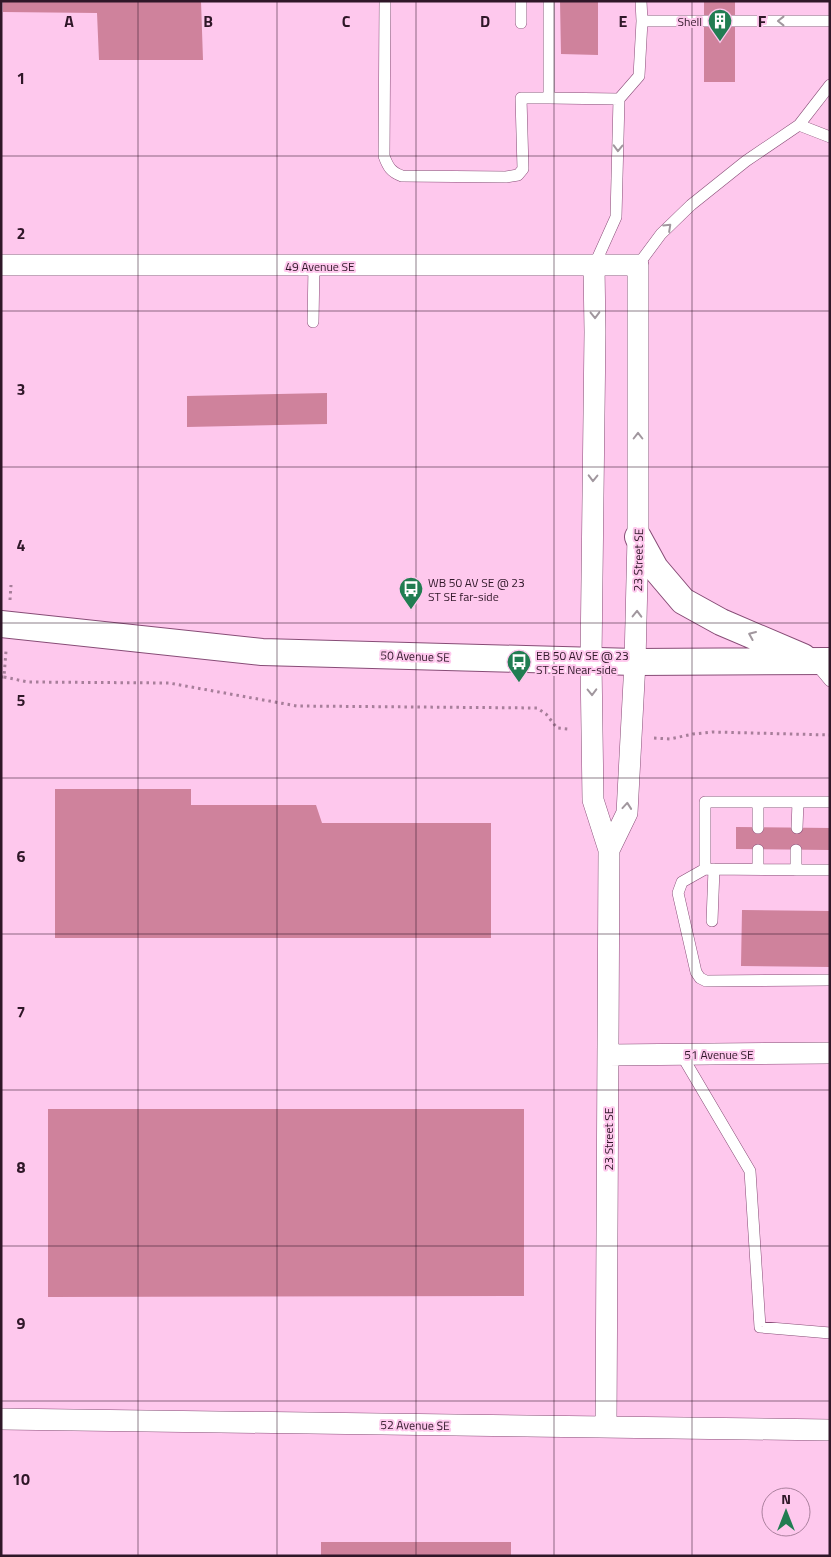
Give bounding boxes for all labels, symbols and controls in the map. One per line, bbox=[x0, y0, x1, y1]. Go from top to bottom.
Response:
building icon: Shell bbox=[707, 8, 733, 42]
text: A bbox=[64, 9, 74, 33]
text: B bbox=[203, 9, 213, 33]
text: C bbox=[342, 9, 351, 33]
text: D bbox=[480, 9, 490, 33]
text: E bbox=[619, 9, 628, 33]
text: F bbox=[758, 9, 767, 33]
place label: Shell bbox=[677, 12, 702, 31]
one-way arrow bbox=[777, 16, 784, 26]
text: 1 bbox=[17, 66, 25, 90]
one-way arrow bbox=[612, 144, 623, 152]
text: 2 bbox=[17, 221, 25, 245]
one-way arrow bbox=[663, 224, 672, 233]
street label: 49 Avenue SE bbox=[285, 257, 355, 276]
one-way arrow bbox=[590, 312, 600, 319]
text: 3 bbox=[17, 377, 25, 401]
one-way arrow bbox=[633, 432, 643, 440]
one-way arrow bbox=[588, 474, 598, 482]
street label: 23 Street SE bbox=[628, 528, 648, 592]
text: 4 bbox=[17, 533, 26, 557]
place label: WB 50 AV SE @ 23 ST SE far-side bbox=[428, 573, 525, 606]
bus stop icon: WB 50 AV SE @ 23 ST SE far-side bbox=[398, 576, 424, 610]
one-way arrow bbox=[632, 609, 642, 617]
one-way arrow bbox=[748, 631, 757, 642]
street label: 50 Avenue SE bbox=[380, 645, 450, 667]
place label: EB 50 AV SE @ 23 ST SE Near-side bbox=[536, 646, 629, 679]
bus stop icon: EB 50 AV SE @ 23 ST SE Near-side bbox=[506, 649, 532, 683]
text: 5 bbox=[17, 688, 26, 712]
one-way arrow bbox=[587, 689, 597, 697]
one-way arrow bbox=[621, 801, 632, 809]
text: 6 bbox=[17, 844, 26, 868]
text: 7 bbox=[17, 1000, 25, 1024]
street label: 51 Avenue SE bbox=[684, 1045, 754, 1064]
street label: 23 Street SE bbox=[599, 1107, 618, 1170]
text: 8 bbox=[17, 1155, 26, 1179]
text: 9 bbox=[17, 1311, 26, 1335]
street label: 52 Avenue SE bbox=[380, 1415, 450, 1435]
text: 10 bbox=[12, 1467, 30, 1491]
north arrow bbox=[761, 1487, 811, 1537]
text: N bbox=[781, 1488, 791, 1509]

